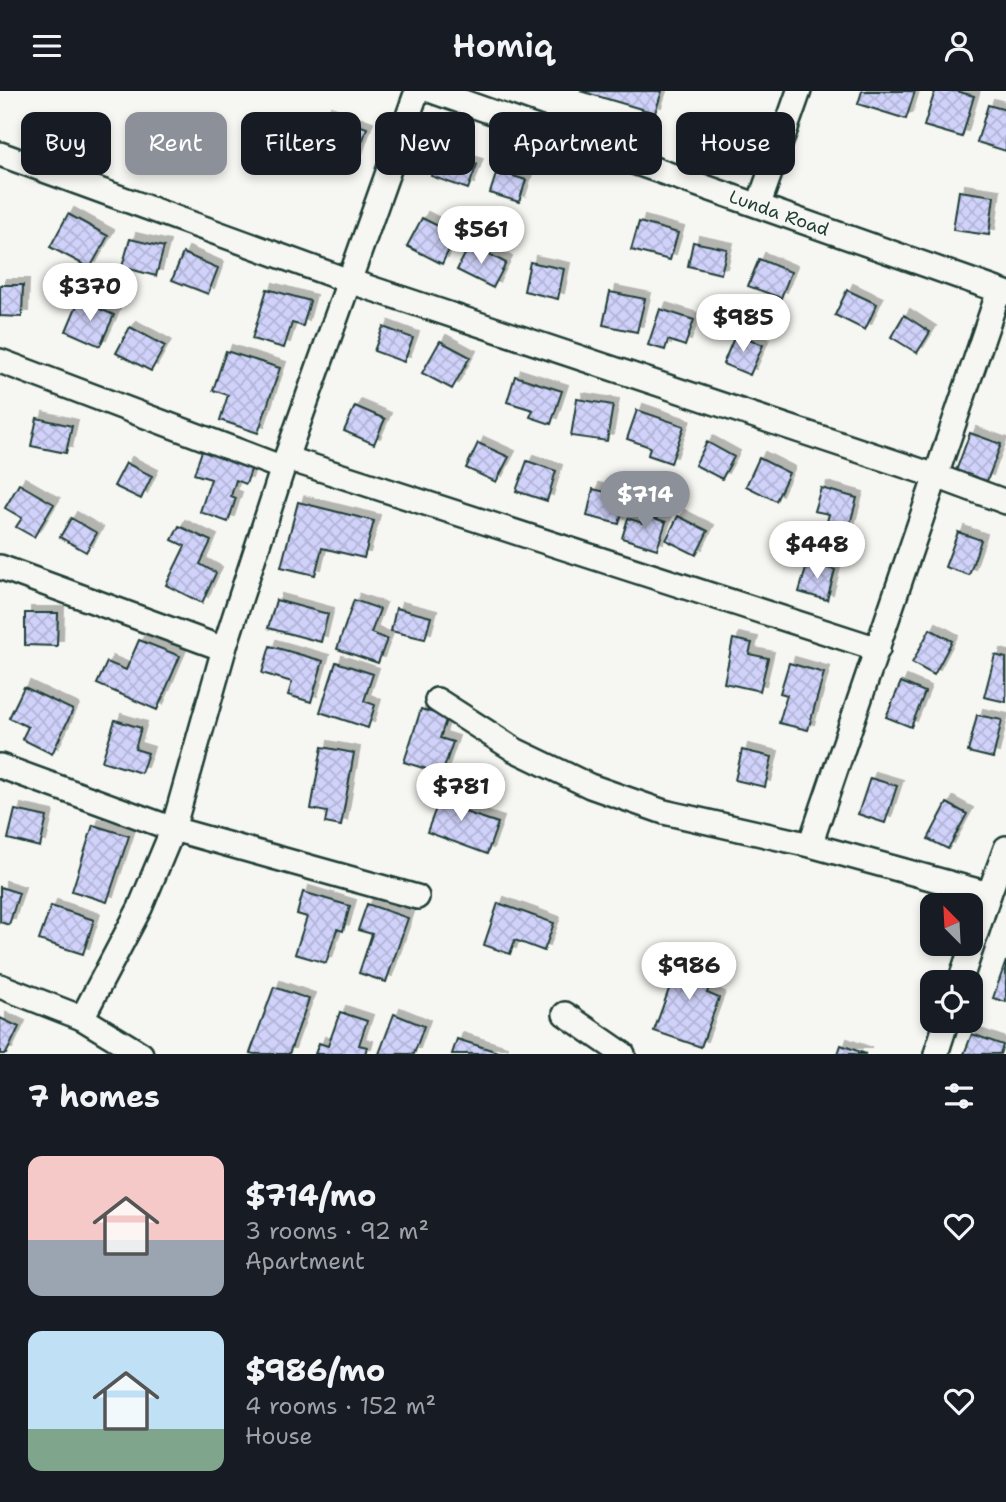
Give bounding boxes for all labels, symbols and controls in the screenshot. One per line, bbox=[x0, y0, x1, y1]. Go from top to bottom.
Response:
text: Homiq bbox=[453, 24, 553, 67]
icon: menu bbox=[28, 27, 66, 65]
icon: person bbox=[940, 27, 978, 65]
chip: Buy bbox=[21, 112, 111, 175]
chip: Rent bbox=[125, 112, 227, 175]
chip: Filters bbox=[241, 112, 361, 175]
chip: New bbox=[375, 112, 475, 175]
chip: Apartment bbox=[489, 112, 662, 175]
chip: House bbox=[676, 112, 795, 175]
street label: Lunda Road bbox=[726, 185, 832, 242]
pin: $561 bbox=[440, 207, 522, 266]
text: $561 bbox=[454, 214, 508, 244]
pin: $370 bbox=[49, 264, 131, 323]
text: $370 bbox=[59, 271, 121, 301]
pin: $985 bbox=[702, 295, 784, 354]
text: $985 bbox=[712, 302, 774, 332]
pin: $714 bbox=[604, 471, 686, 531]
text: $714 bbox=[617, 479, 673, 509]
pin: $448 bbox=[776, 521, 858, 581]
text: $448 bbox=[785, 529, 849, 559]
pin: $781 bbox=[420, 763, 502, 823]
text: $781 bbox=[432, 771, 490, 801]
north arrow bbox=[920, 893, 984, 955]
map controls bbox=[920, 893, 983, 1033]
pin: $986 bbox=[648, 943, 730, 1002]
text: $986 bbox=[657, 950, 721, 980]
button: locate bbox=[920, 970, 983, 1033]
text: 7 homes bbox=[28, 1076, 160, 1117]
icon: filters bbox=[940, 1077, 978, 1115]
text: $714/mo bbox=[245, 1175, 376, 1216]
icon: home bbox=[84, 1184, 168, 1268]
icon: heart bbox=[940, 1207, 978, 1245]
text: 3 rooms · 92 m² bbox=[245, 1216, 429, 1246]
text: Apartment bbox=[245, 1246, 365, 1276]
text: $986/mo bbox=[245, 1350, 385, 1391]
icon: home bbox=[84, 1359, 168, 1443]
icon: heart bbox=[940, 1382, 978, 1420]
text: 4 rooms · 152 m² bbox=[245, 1391, 436, 1421]
text: House bbox=[245, 1421, 313, 1451]

